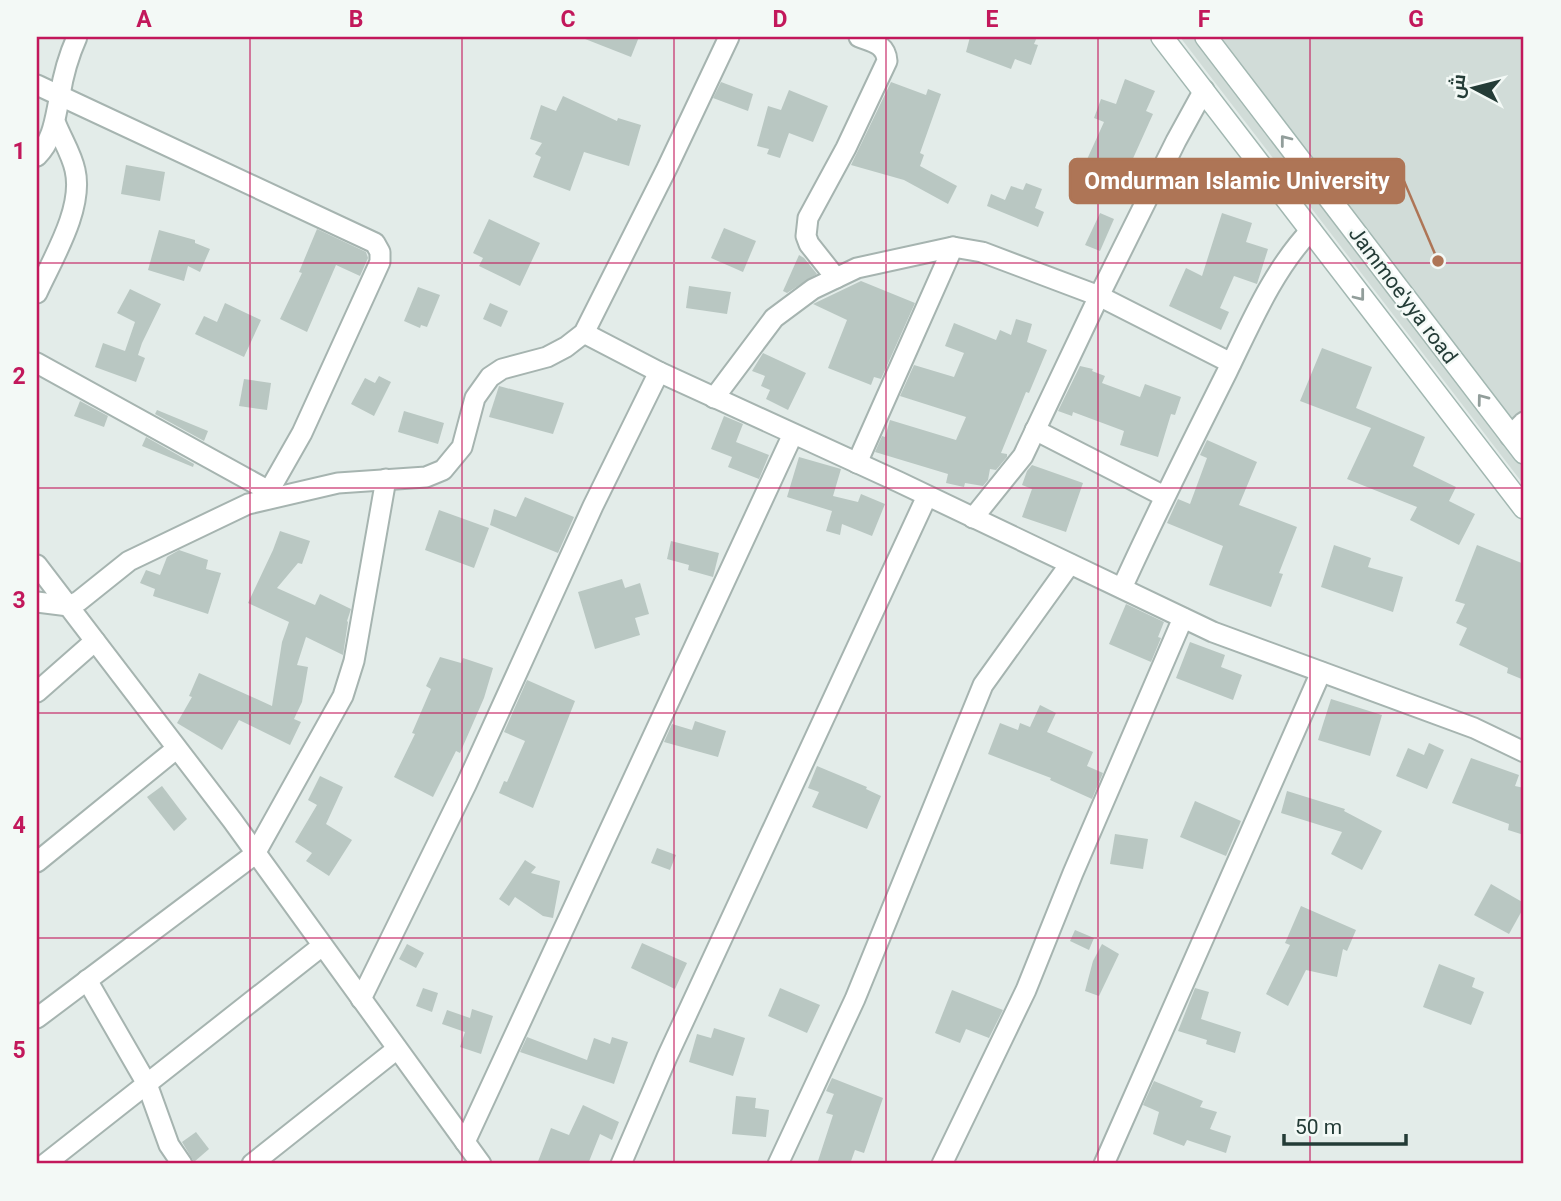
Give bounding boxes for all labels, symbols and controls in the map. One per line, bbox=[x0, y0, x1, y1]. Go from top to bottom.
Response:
text: A bbox=[136, 6, 152, 33]
text: B bbox=[349, 6, 363, 33]
text: C bbox=[560, 6, 576, 33]
text: D bbox=[773, 6, 787, 33]
text: E bbox=[986, 6, 999, 33]
text: F bbox=[1198, 6, 1211, 33]
text: G bbox=[1408, 6, 1424, 33]
north arrow bbox=[1438, 52, 1508, 122]
text: ش bbox=[1445, 72, 1471, 99]
one-way arrow bbox=[1281, 135, 1294, 147]
text: 1 bbox=[12, 138, 26, 165]
callout: Omdurman Islamic University bbox=[1070, 159, 1404, 203]
text: Omdurman Islamic University bbox=[1084, 168, 1390, 195]
street label: Jammoe'yya road bbox=[1344, 222, 1462, 368]
one-way arrow bbox=[1352, 288, 1365, 300]
text: 2 bbox=[12, 363, 26, 390]
one-way arrow bbox=[1478, 394, 1491, 407]
text: 3 bbox=[12, 587, 26, 614]
text: 4 bbox=[12, 812, 26, 839]
text: 5 bbox=[12, 1037, 26, 1064]
scale bar bbox=[1284, 1103, 1407, 1147]
text: 50 m bbox=[1295, 1115, 1342, 1139]

